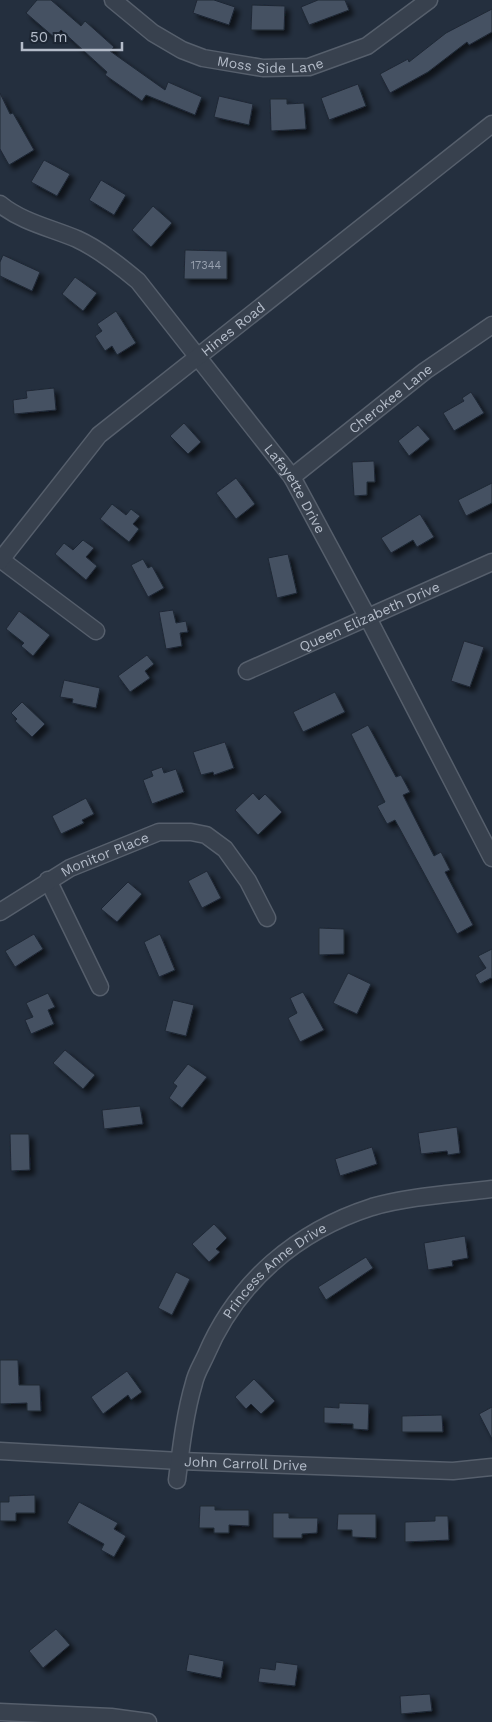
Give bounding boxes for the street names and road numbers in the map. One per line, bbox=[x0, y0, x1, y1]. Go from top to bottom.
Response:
street label: Moss Side Lane bbox=[216, 52, 326, 76]
street label: Hines Road bbox=[198, 299, 268, 359]
street label: Cherokee Lane bbox=[346, 360, 435, 436]
street label: Lafayette Drive bbox=[261, 441, 329, 536]
street label: Queen Elizabeth Drive bbox=[297, 578, 442, 655]
street label: Monitor Place bbox=[58, 829, 151, 880]
street label: Princess Anne Drive bbox=[219, 1219, 329, 1321]
street label: John Carroll Drive bbox=[184, 1453, 308, 1474]

